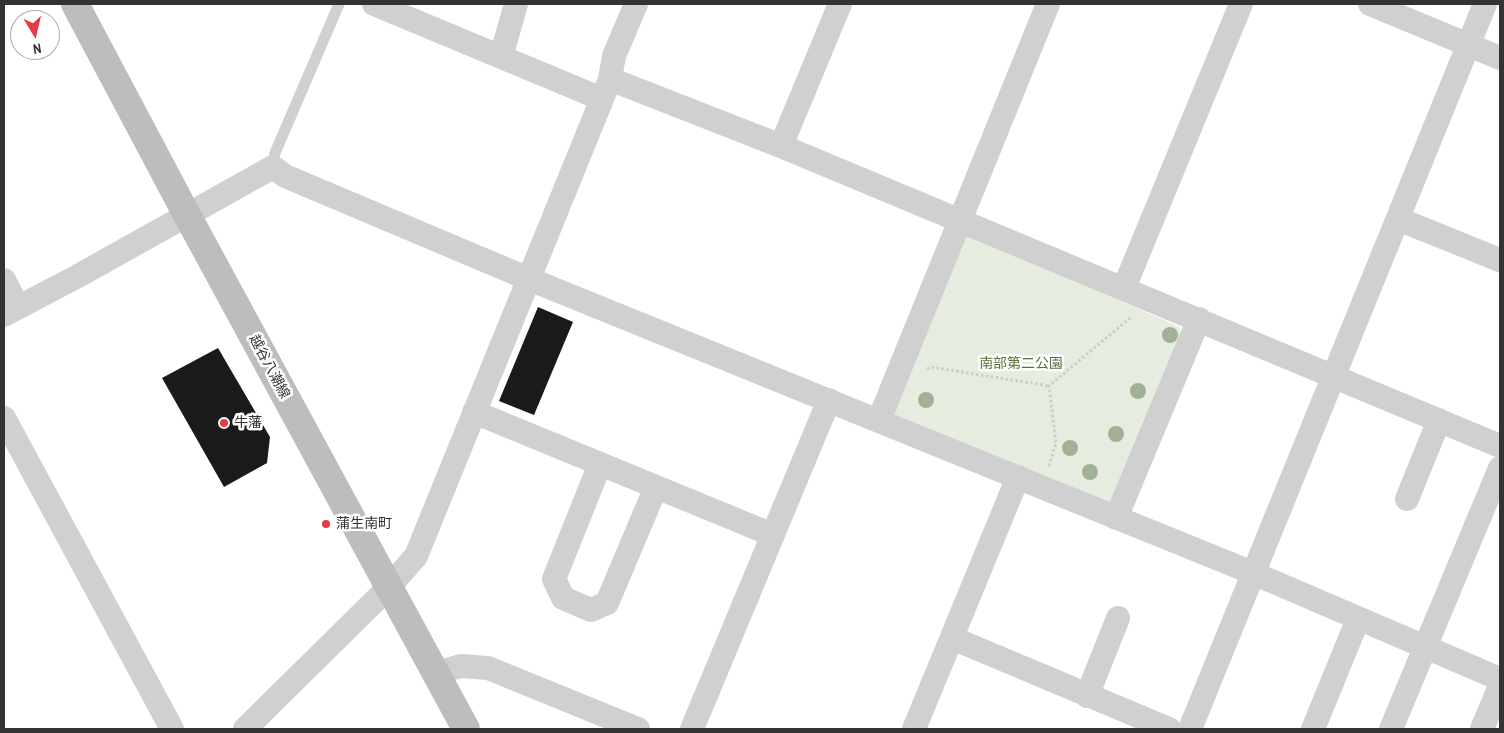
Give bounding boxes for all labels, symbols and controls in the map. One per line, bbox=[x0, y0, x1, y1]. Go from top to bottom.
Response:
north arrow bbox=[10, 10, 60, 60]
text: N bbox=[32, 39, 43, 58]
street label: 越谷八潮線 bbox=[245, 332, 293, 402]
park label: 南部第二公園 bbox=[979, 356, 1063, 372]
place label: 牛藩 bbox=[234, 415, 262, 431]
marker: 牛藩 bbox=[218, 417, 230, 429]
place label: 蒲生南町 bbox=[336, 516, 392, 532]
marker: 蒲生南町 bbox=[320, 518, 332, 530]

